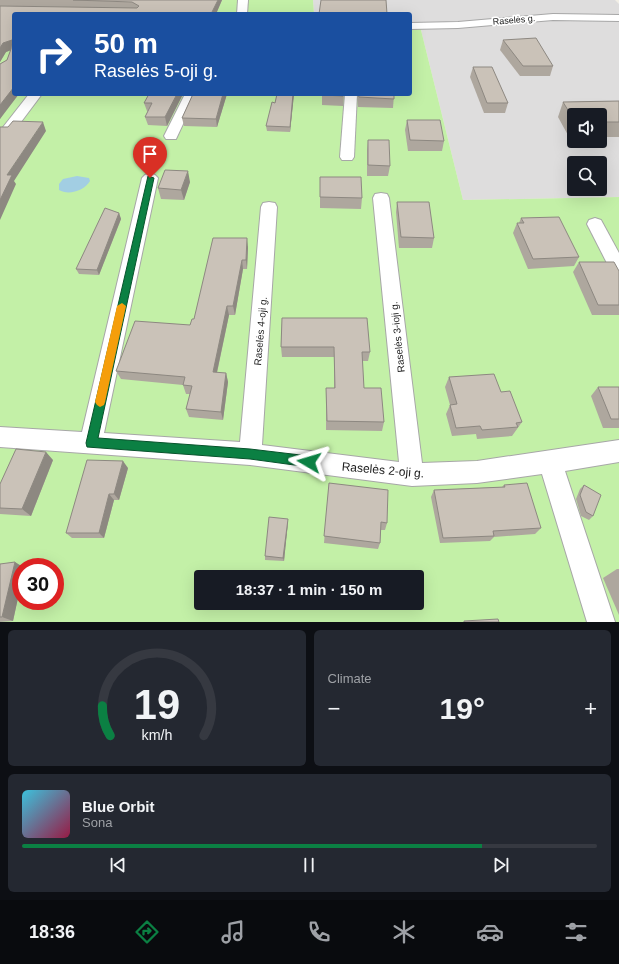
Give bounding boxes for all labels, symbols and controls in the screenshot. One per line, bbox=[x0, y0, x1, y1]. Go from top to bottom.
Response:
street label: Raselės g. bbox=[492, 13, 536, 27]
icon: right bbox=[28, 28, 80, 80]
text: 50 m bbox=[94, 28, 158, 59]
text: Raselės 5-oji g. bbox=[94, 61, 218, 81]
map controls bbox=[567, 108, 607, 196]
button: sound bbox=[567, 108, 607, 148]
pin bbox=[133, 137, 167, 178]
icon: arrive bbox=[139, 143, 161, 165]
button: search bbox=[567, 156, 607, 196]
street label: Raselės 4-oji g. bbox=[252, 296, 269, 366]
street label: Raselės 3-ioji g. bbox=[388, 301, 407, 373]
position arrow bbox=[288, 441, 330, 483]
street label: Raselės 2-oji g. bbox=[341, 459, 425, 481]
speed limit sign: 30 bbox=[12, 558, 64, 610]
text: 18:37 · 1 min · 150 m bbox=[236, 581, 382, 598]
text: Climate bbox=[328, 671, 372, 686]
text: 19 bbox=[134, 681, 180, 728]
text: 19° bbox=[440, 692, 485, 725]
text: − bbox=[328, 696, 340, 721]
text: + bbox=[584, 696, 597, 721]
text: km/h bbox=[141, 727, 172, 743]
text: Blue Orbit bbox=[82, 798, 155, 815]
text: Sona bbox=[82, 815, 112, 830]
icon: previous bbox=[107, 854, 129, 876]
icon: pause bbox=[298, 854, 320, 876]
icon: next bbox=[490, 854, 512, 876]
icon: directions bbox=[133, 918, 161, 946]
icon: music bbox=[219, 918, 247, 946]
icon: phone bbox=[305, 918, 333, 946]
icon: climate bbox=[390, 918, 418, 946]
icon: car bbox=[476, 918, 504, 946]
icon: filters bbox=[562, 918, 590, 946]
text: 18:36 bbox=[29, 922, 75, 942]

